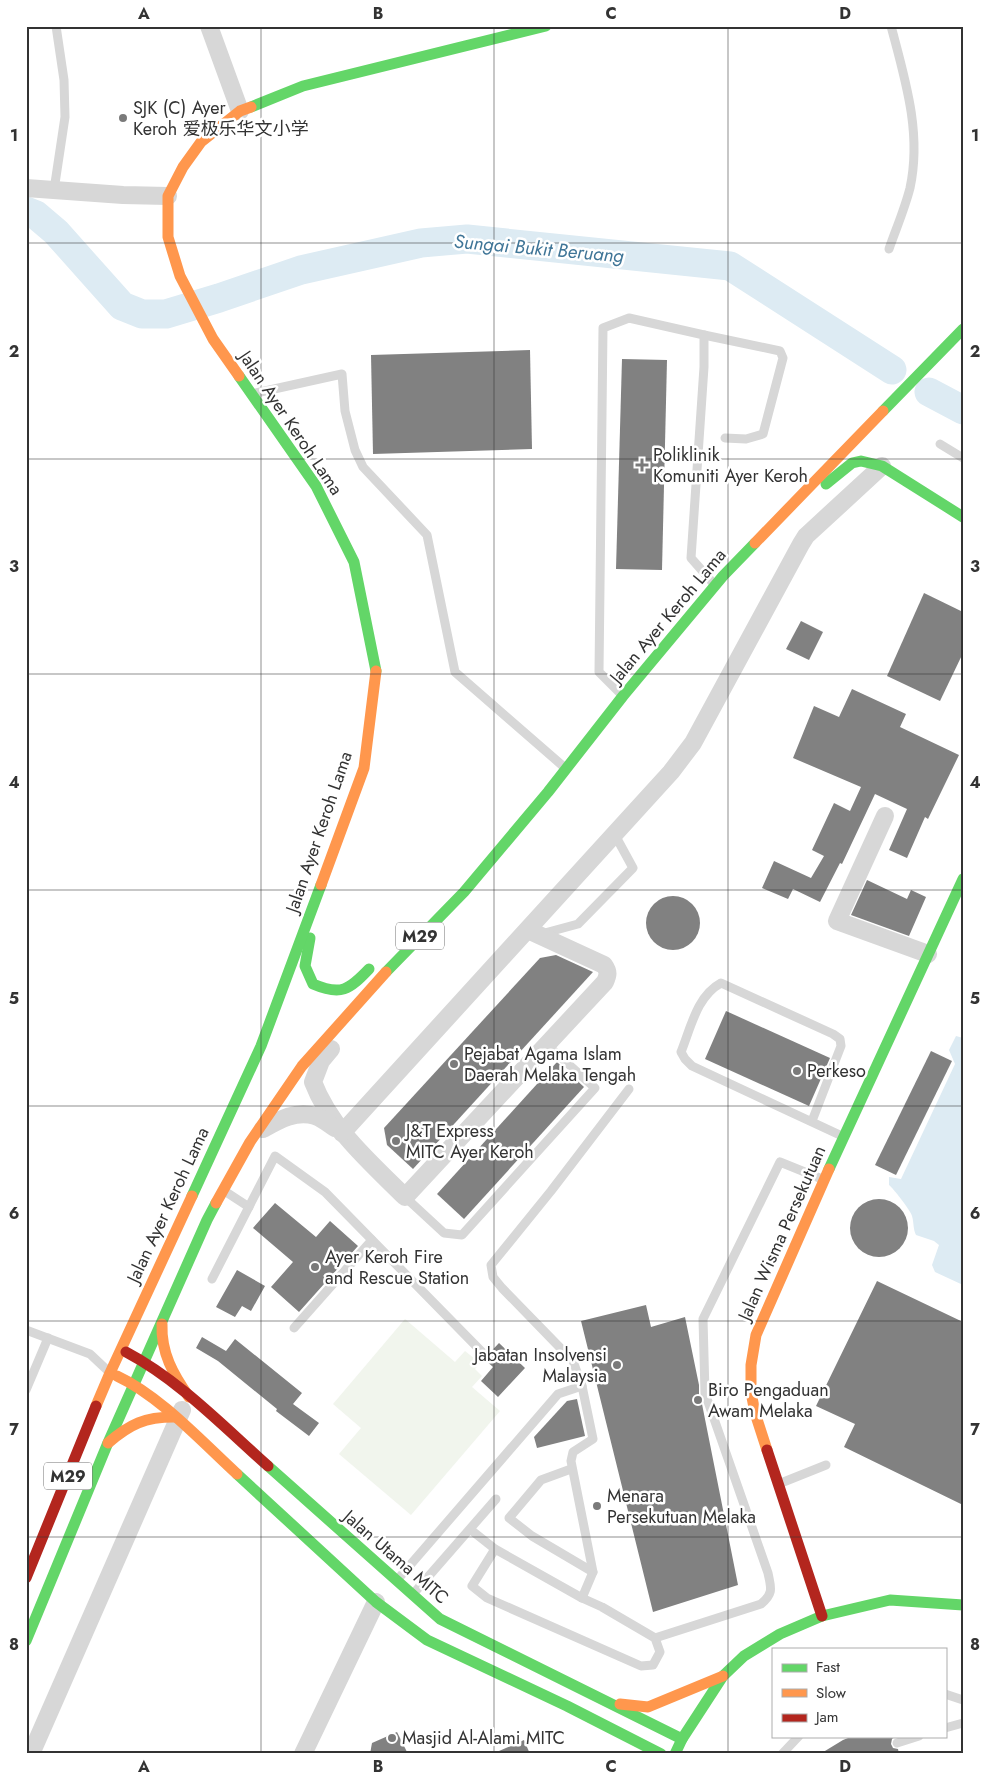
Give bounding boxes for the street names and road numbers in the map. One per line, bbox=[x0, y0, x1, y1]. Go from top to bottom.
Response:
street label: Jalan Ayer Keroh Lama bbox=[232, 344, 349, 500]
street label: Jalan Ayer Keroh Lama bbox=[602, 543, 732, 691]
street label: Jalan Ayer Keroh Lama bbox=[279, 748, 359, 918]
road number: M29 bbox=[396, 922, 444, 949]
street label: Jalan Ayer Keroh Lama bbox=[120, 1123, 216, 1289]
street label: Jalan Wisma Persekutuan bbox=[731, 1141, 832, 1326]
road number: M29 bbox=[44, 1462, 92, 1490]
street label: Jalan Utama MITC bbox=[336, 1503, 454, 1610]

